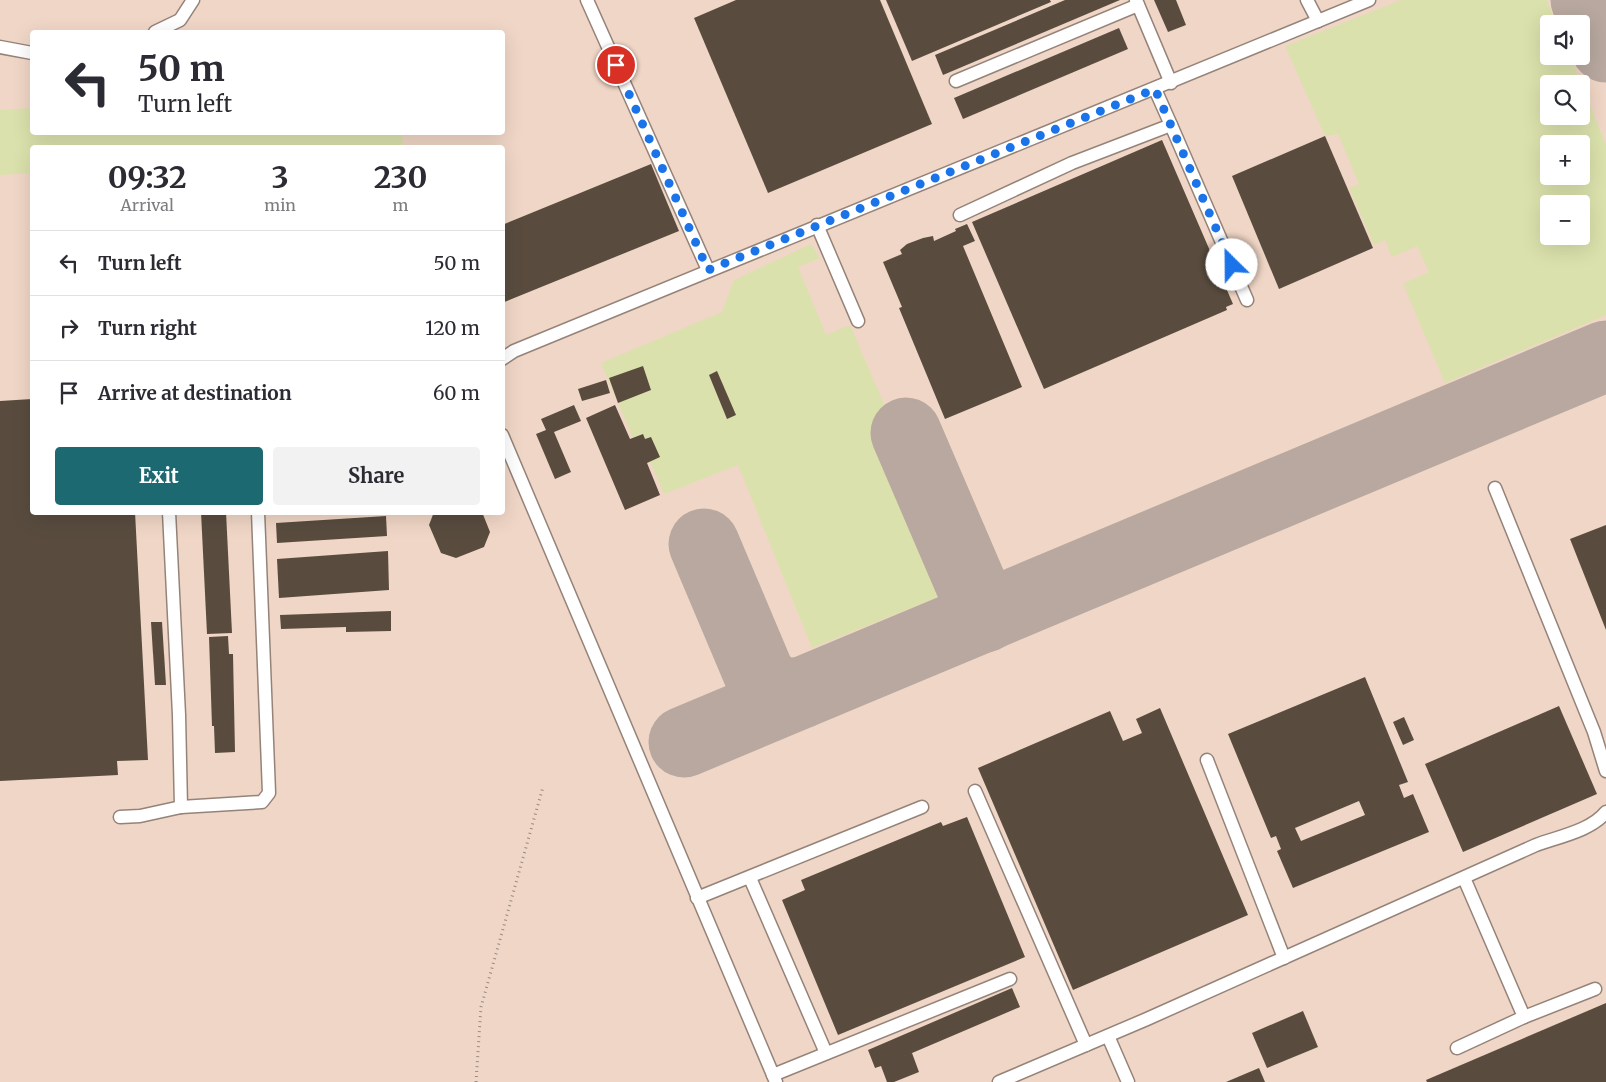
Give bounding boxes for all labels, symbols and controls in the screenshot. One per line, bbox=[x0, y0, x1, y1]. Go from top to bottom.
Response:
map controls bbox=[1540, 15, 1590, 245]
button: sound bbox=[1540, 15, 1590, 65]
pin bbox=[595, 44, 637, 86]
text: 50 m bbox=[138, 47, 225, 91]
icon: left bbox=[55, 50, 120, 115]
icon: arrive bbox=[602, 51, 630, 79]
button: search bbox=[1540, 75, 1590, 125]
text: Turn left bbox=[138, 90, 232, 118]
button: + bbox=[1540, 135, 1590, 185]
text: 09:32 bbox=[108, 158, 187, 196]
text: 3 bbox=[272, 158, 289, 196]
text: 230 bbox=[374, 158, 427, 196]
text: Arrival bbox=[120, 195, 174, 215]
text: min bbox=[264, 195, 296, 215]
text: m bbox=[393, 195, 408, 215]
button: − bbox=[1540, 195, 1590, 245]
position arrow bbox=[1205, 238, 1257, 290]
icon: left bbox=[55, 249, 83, 277]
text: Turn left bbox=[98, 251, 182, 275]
text: 50 m bbox=[434, 251, 480, 275]
icon: right bbox=[55, 314, 83, 342]
text: Turn right bbox=[98, 316, 197, 340]
text: 120 m bbox=[425, 316, 480, 340]
icon: arrive bbox=[55, 379, 83, 407]
text: Arrive at destination bbox=[98, 381, 292, 405]
text: 60 m bbox=[433, 381, 480, 405]
button: Exit bbox=[55, 447, 263, 505]
button: Share bbox=[273, 447, 480, 505]

